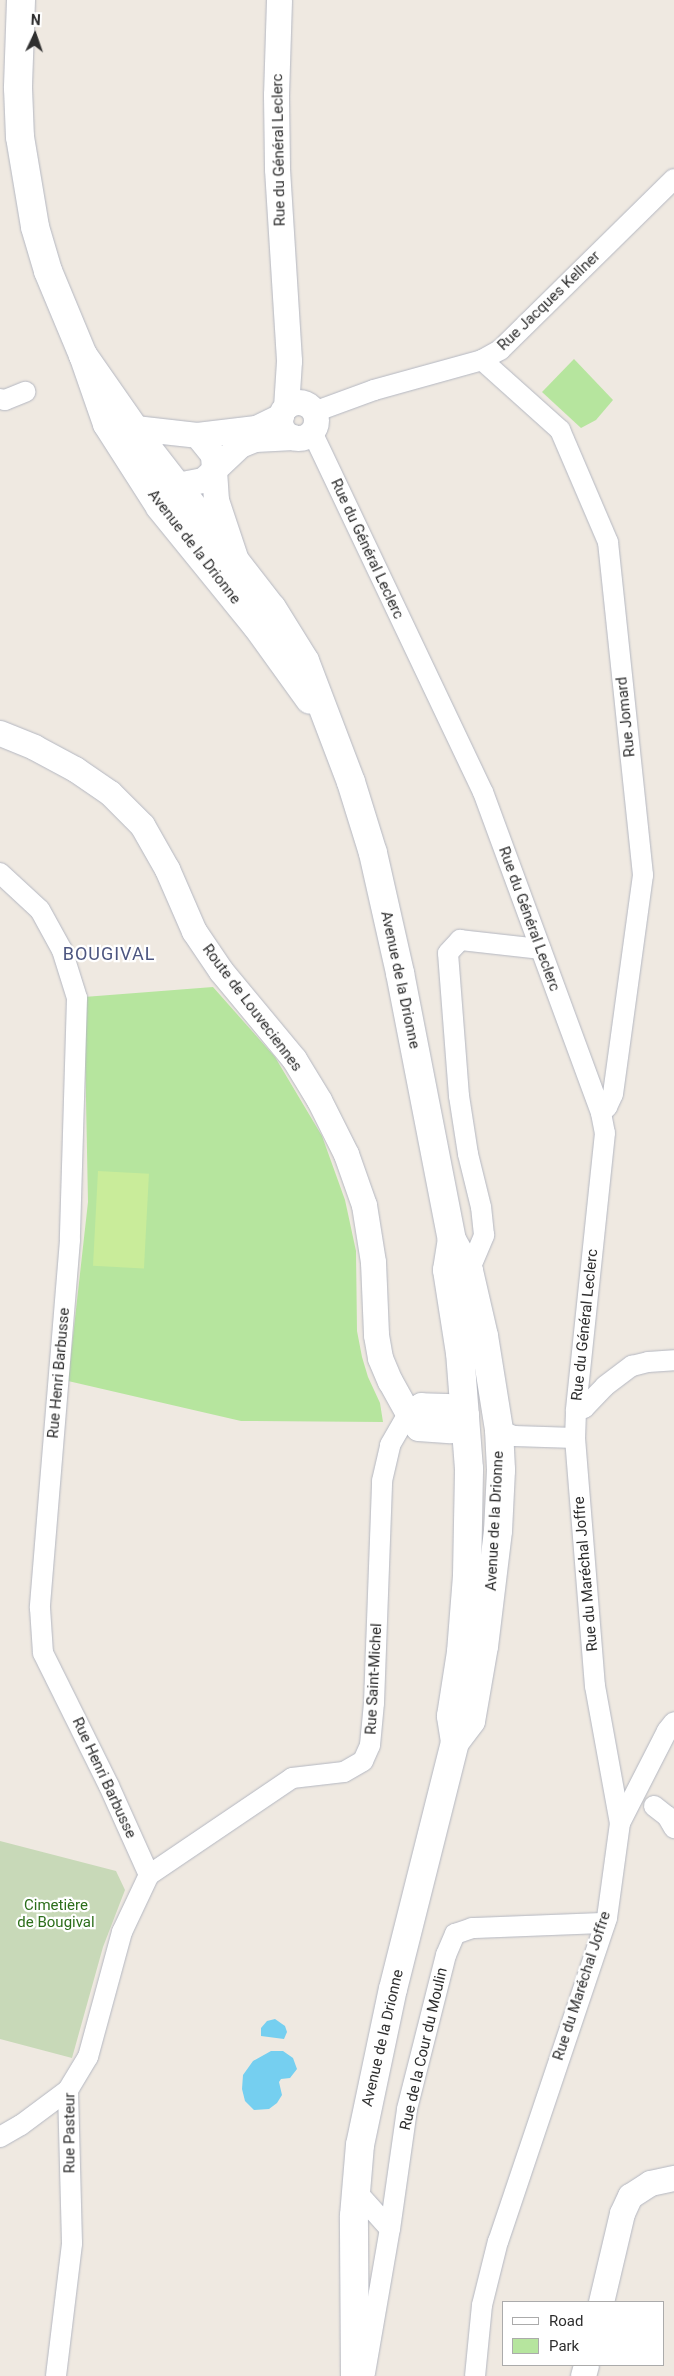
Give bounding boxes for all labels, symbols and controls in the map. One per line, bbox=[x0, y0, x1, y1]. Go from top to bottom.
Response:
north arrow bbox=[10, 10, 60, 60]
text: N bbox=[30, 12, 41, 28]
street label: Rue du Général Leclerc bbox=[269, 74, 289, 226]
street label: Rue Jacques Kellner bbox=[494, 247, 604, 355]
street label: Rue du Général Leclerc bbox=[327, 476, 407, 622]
street label: Avenue de la Drionne bbox=[144, 486, 244, 608]
street label: Rue Jomard bbox=[613, 676, 639, 758]
street label: Rue du Général Leclerc bbox=[494, 844, 564, 994]
street label: Avenue de la Drionne bbox=[377, 910, 423, 1050]
street label: Route de Louveciennes bbox=[198, 941, 306, 1075]
district label: BOUGIVAL bbox=[62, 943, 156, 965]
street label: Rue du Général Leclerc bbox=[568, 1248, 602, 1402]
street label: Rue Henri Barbusse bbox=[44, 1307, 74, 1439]
street label: Avenue de la Drionne bbox=[482, 1451, 508, 1591]
street label: Rue du Maréchal Joffre bbox=[570, 1496, 602, 1652]
street label: Rue Saint-Michel bbox=[362, 1623, 386, 1735]
street label: Rue Henri Barbusse bbox=[68, 1715, 140, 1841]
park label: Cimetière de Bougival bbox=[17, 1896, 95, 1931]
street label: Rue du Maréchal Joffre bbox=[549, 1909, 615, 2063]
street label: Rue de la Cour du Moulin bbox=[397, 1966, 451, 2132]
street label: Avenue de la Drionne bbox=[358, 1968, 408, 2108]
street label: Rue Pasteur bbox=[61, 2093, 79, 2173]
legend bbox=[502, 2301, 664, 2366]
text: Road bbox=[549, 2312, 583, 2330]
text: Park bbox=[549, 2337, 579, 2355]

